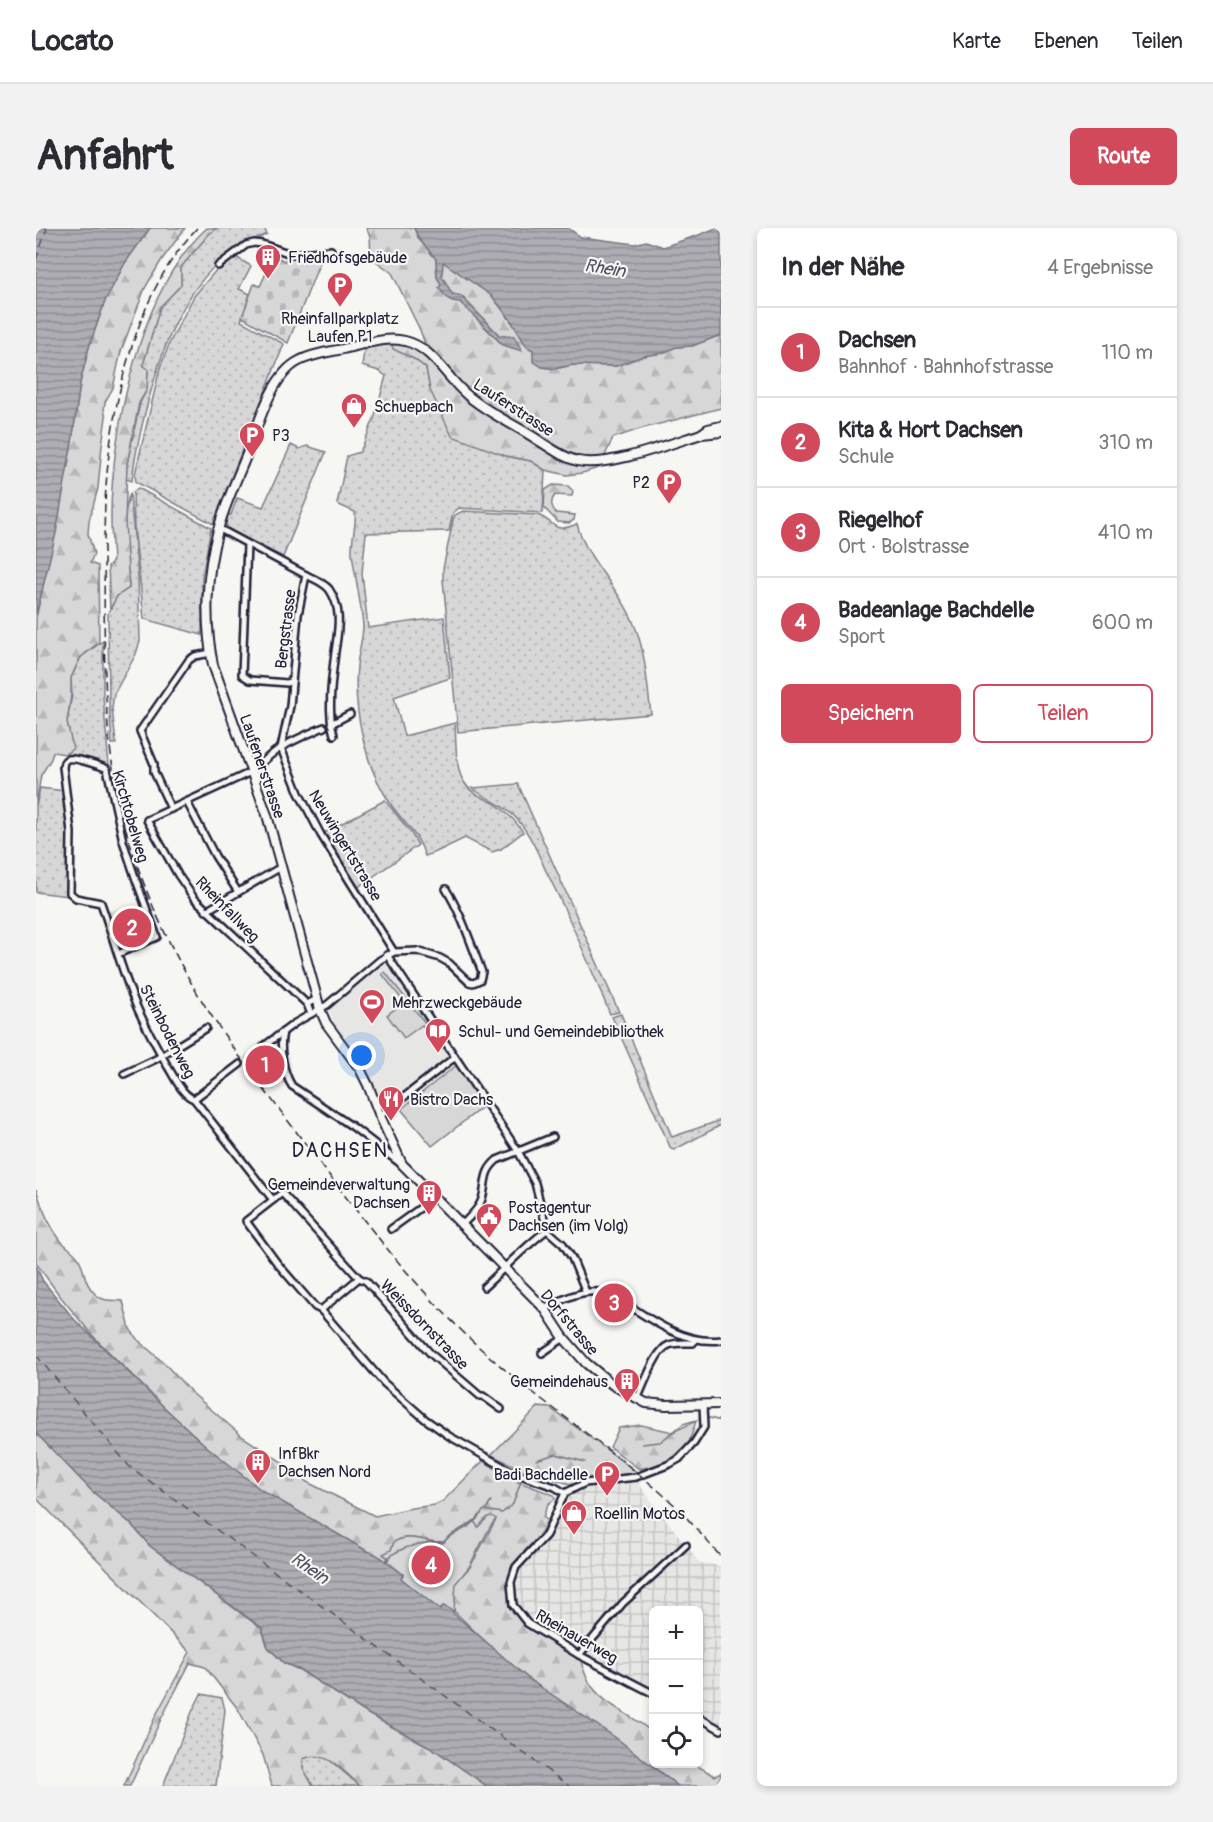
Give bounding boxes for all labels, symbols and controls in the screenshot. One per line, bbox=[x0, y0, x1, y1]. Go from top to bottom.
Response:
text: Locato bbox=[30, 24, 114, 59]
text: Karte bbox=[952, 28, 1001, 55]
text: Ebenen bbox=[1034, 28, 1099, 55]
text: Teilen bbox=[1132, 28, 1183, 55]
button: Route bbox=[1070, 128, 1177, 185]
text: Anfahrt bbox=[36, 130, 174, 182]
building icon: Friedhofsgebäude bbox=[253, 242, 283, 280]
place label: Friedhofsgebäude bbox=[288, 248, 407, 268]
text: In der Nähe bbox=[781, 251, 904, 283]
water label: Rhein bbox=[583, 254, 628, 283]
text: 4 Ergebnisse bbox=[1047, 255, 1153, 280]
parking icon: Rheinfallparkplatz Laufen P1 bbox=[325, 270, 355, 308]
place label: Rheinfallparkplatz Laufen P1 bbox=[281, 309, 399, 347]
text: Dachsen bbox=[838, 326, 916, 354]
text: 1 bbox=[797, 340, 804, 365]
text: 110 m bbox=[1102, 340, 1153, 365]
text: Bahnhof · Bahnhofstrasse bbox=[838, 354, 1053, 379]
street label: Lauferstrasse bbox=[469, 374, 558, 441]
shop icon: Schuepbach bbox=[339, 391, 369, 429]
place label: Schuepbach bbox=[374, 397, 453, 417]
text: Kita & Hort Dachsen bbox=[838, 416, 1023, 444]
parking icon: P3 bbox=[237, 420, 267, 458]
place label: P3 bbox=[272, 426, 290, 446]
text: 2 bbox=[795, 430, 806, 455]
text: 310 m bbox=[1098, 430, 1153, 455]
text: Schule bbox=[838, 444, 894, 469]
parking icon: P2 bbox=[654, 467, 684, 505]
place label: P2 bbox=[632, 473, 650, 493]
text: Riegelhof bbox=[838, 506, 924, 534]
text: 3 bbox=[795, 520, 806, 545]
text: 410 m bbox=[1098, 520, 1153, 545]
text: Ort · Bolstrasse bbox=[838, 534, 969, 559]
street label: Bergstrasse bbox=[271, 588, 301, 670]
text: Badeanlage Bachdelle bbox=[838, 596, 1034, 624]
text: 4 bbox=[795, 610, 806, 635]
text: 600 m bbox=[1092, 610, 1153, 635]
text: Sport bbox=[838, 624, 885, 649]
button: Speichern bbox=[781, 684, 961, 743]
button: Teilen bbox=[973, 684, 1153, 743]
street label: Laufenerstrasse bbox=[235, 712, 289, 821]
street label: Kirchtobelweg bbox=[107, 768, 153, 865]
street label: Neuwingertstrasse bbox=[304, 786, 386, 905]
street label: Rheinfallweg bbox=[191, 873, 264, 947]
pin: 2 bbox=[112, 906, 152, 950]
street label: Steinbodenweg bbox=[135, 981, 199, 1082]
sports icon: Mehrzweckgebäude bbox=[357, 987, 387, 1025]
place label: Mehrzweckgebäude bbox=[392, 993, 522, 1013]
library icon: Schul- und Gemeindebibliothek bbox=[423, 1016, 453, 1054]
place label: Schul- und Gemeindebibliothek bbox=[458, 1022, 664, 1042]
your location bbox=[347, 1041, 376, 1070]
pin: 1 bbox=[246, 1042, 284, 1088]
restaurant icon: Bistro Dachs bbox=[376, 1084, 406, 1122]
place label: Bistro Dachs bbox=[410, 1090, 493, 1110]
district label: DACHSEN bbox=[292, 1138, 389, 1163]
place label: Gemeindeverwaltung Dachsen bbox=[267, 1175, 410, 1213]
building icon: Gemeindeverwaltung Dachsen bbox=[414, 1178, 444, 1216]
place label: Postagentur Dachsen (im Volg) bbox=[508, 1198, 629, 1236]
public building icon: Postagentur Dachsen (im Volg) bbox=[474, 1201, 504, 1239]
street label: Weissdornstrasse bbox=[376, 1275, 473, 1374]
pin: 3 bbox=[594, 1280, 634, 1326]
street label: Dorfstrasse bbox=[536, 1286, 603, 1360]
building icon: Gemeindehaus bbox=[612, 1366, 642, 1404]
place label: Gemeindehaus bbox=[510, 1372, 608, 1392]
place label: InfBkr Dachsen Nord bbox=[278, 1444, 371, 1482]
building icon: InfBkr Dachsen Nord bbox=[243, 1447, 273, 1485]
parking icon: Badi Bachdelle bbox=[592, 1459, 622, 1497]
place label: Badi Bachdelle bbox=[494, 1465, 588, 1485]
shop icon: Roellin Motos bbox=[559, 1498, 589, 1536]
place label: Roellin Motos bbox=[594, 1504, 685, 1524]
pin: 4 bbox=[412, 1542, 450, 1588]
water label: Rhein bbox=[286, 1547, 334, 1590]
street label: Rheinauerweg bbox=[532, 1605, 621, 1669]
map controls bbox=[649, 1606, 703, 1768]
button: + bbox=[649, 1606, 703, 1660]
button: − bbox=[649, 1660, 703, 1714]
button: locate bbox=[649, 1714, 703, 1768]

